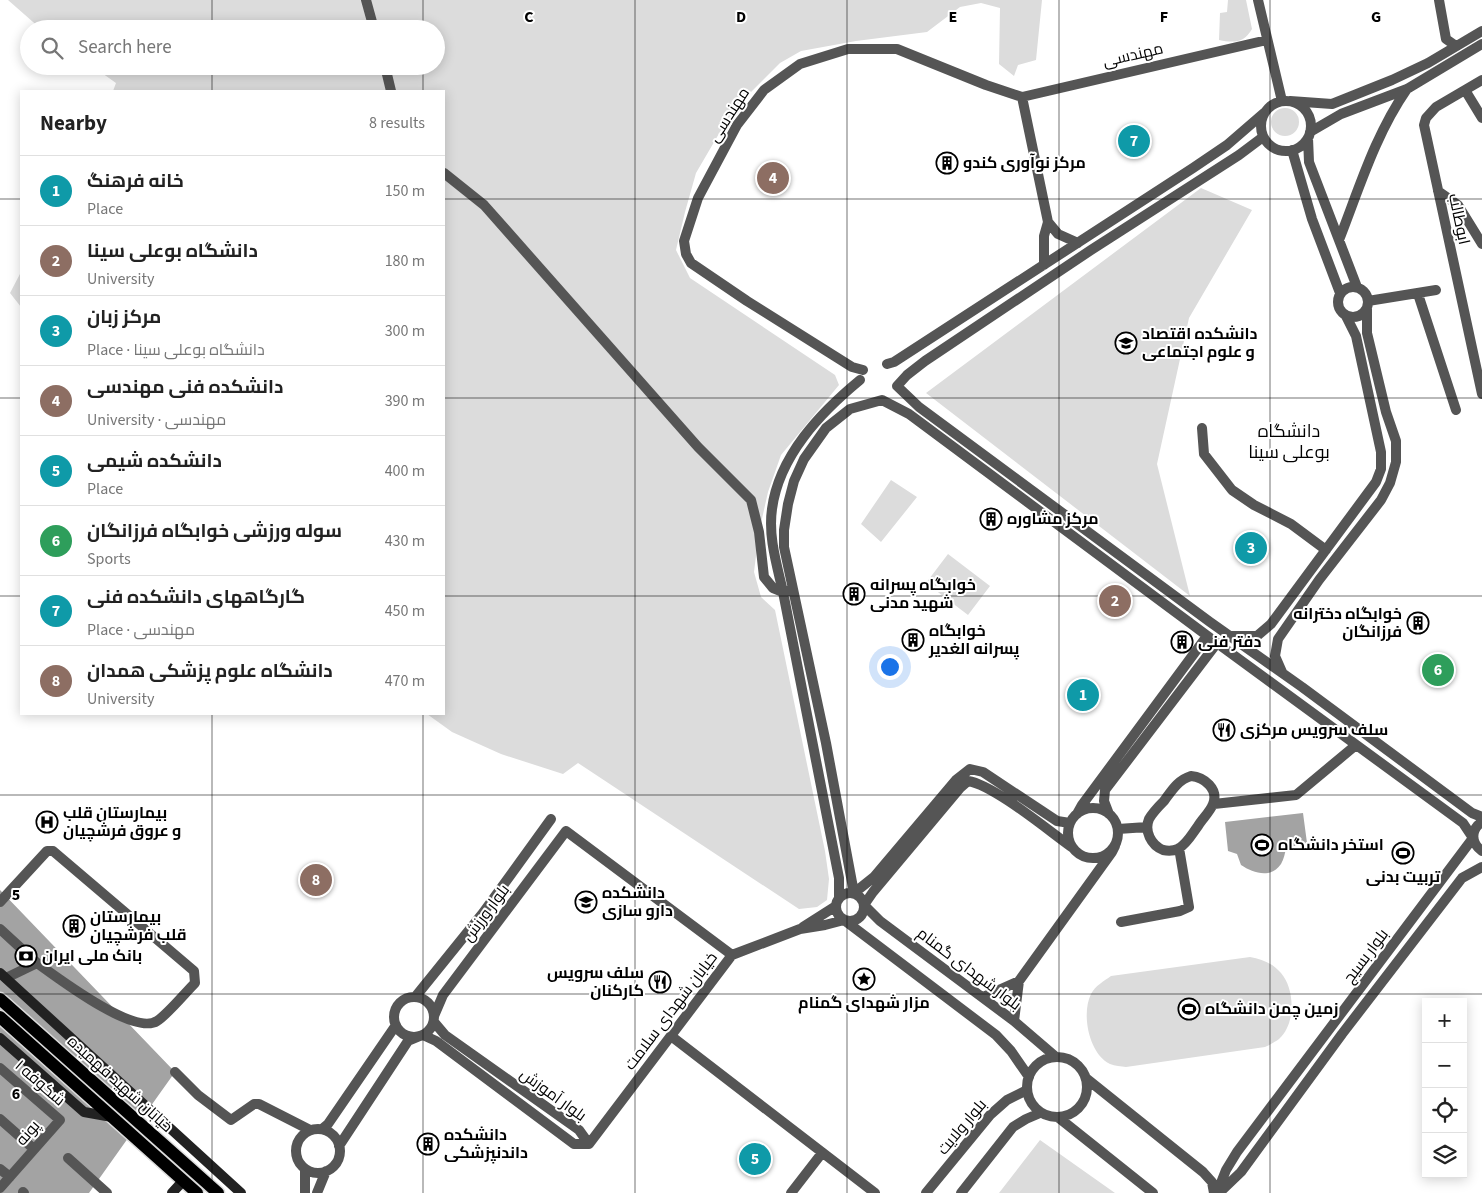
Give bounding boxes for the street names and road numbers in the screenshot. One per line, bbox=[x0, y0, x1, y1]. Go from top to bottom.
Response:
street label: مهندسی bbox=[1101, 37, 1165, 73]
street label: مهندسی bbox=[703, 83, 755, 147]
street label: ابوطالب bbox=[1443, 191, 1475, 247]
street label: بلوار ورزش bbox=[457, 880, 515, 946]
street label: بلوار شهدای گمنام bbox=[912, 922, 1026, 1016]
street label: بلوار بسیج bbox=[1338, 924, 1394, 988]
street label: خیابان شهدای سلامت bbox=[619, 947, 723, 1075]
street label: خیابان شهید فهمیده bbox=[62, 1031, 178, 1137]
street label: شکوفه ۱ bbox=[10, 1055, 70, 1111]
street label: بلوار آموزش bbox=[515, 1063, 591, 1127]
street label: بلوار ولایت bbox=[932, 1094, 992, 1160]
street label: پونه bbox=[11, 1115, 46, 1150]

